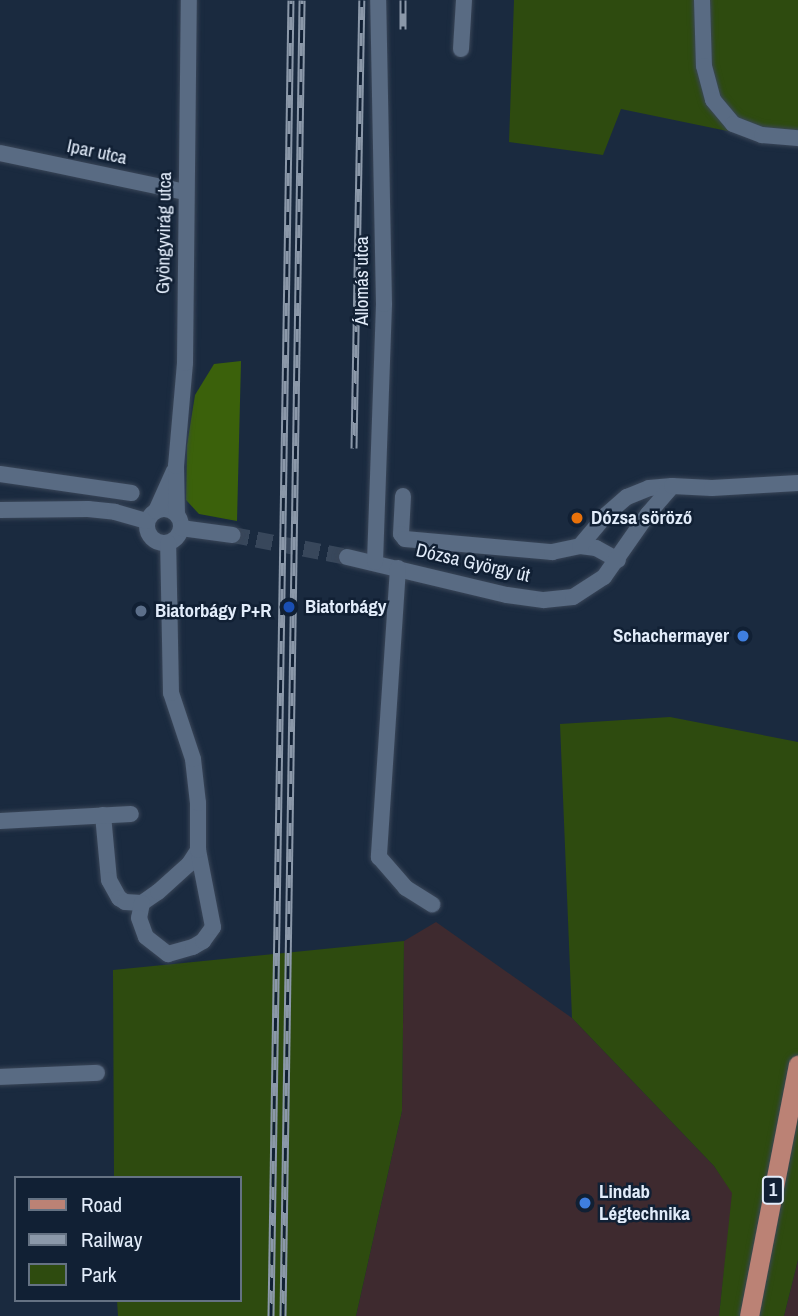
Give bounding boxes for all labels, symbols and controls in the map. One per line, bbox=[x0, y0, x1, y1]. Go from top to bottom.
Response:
street label: Ipar utca bbox=[65, 135, 129, 169]
street label: Gyöngyvirág utca bbox=[152, 172, 176, 294]
street label: Állomás utca bbox=[351, 236, 373, 326]
place label: Dózsa söröző bbox=[591, 507, 692, 529]
marker: Dózsa söröző bbox=[569, 510, 585, 526]
street label: Dózsa György út bbox=[414, 539, 532, 587]
place label: Biatorbágy bbox=[305, 596, 386, 618]
marker: Biatorbágy bbox=[279, 597, 299, 617]
place label: Biatorbágy P+R bbox=[155, 600, 271, 622]
marker: Biatorbágy P+R bbox=[133, 603, 149, 619]
place label: Schachermayer bbox=[613, 625, 729, 647]
marker: Schachermayer bbox=[735, 628, 751, 644]
legend bbox=[14, 1176, 242, 1302]
road number: 1 bbox=[761, 1176, 785, 1204]
place label: Lindab Légtechnika bbox=[599, 1181, 690, 1225]
text: Road bbox=[81, 1190, 122, 1219]
marker: Lindab Légtechnika bbox=[577, 1195, 593, 1211]
text: Railway bbox=[81, 1225, 142, 1254]
text: Park bbox=[81, 1260, 116, 1289]

